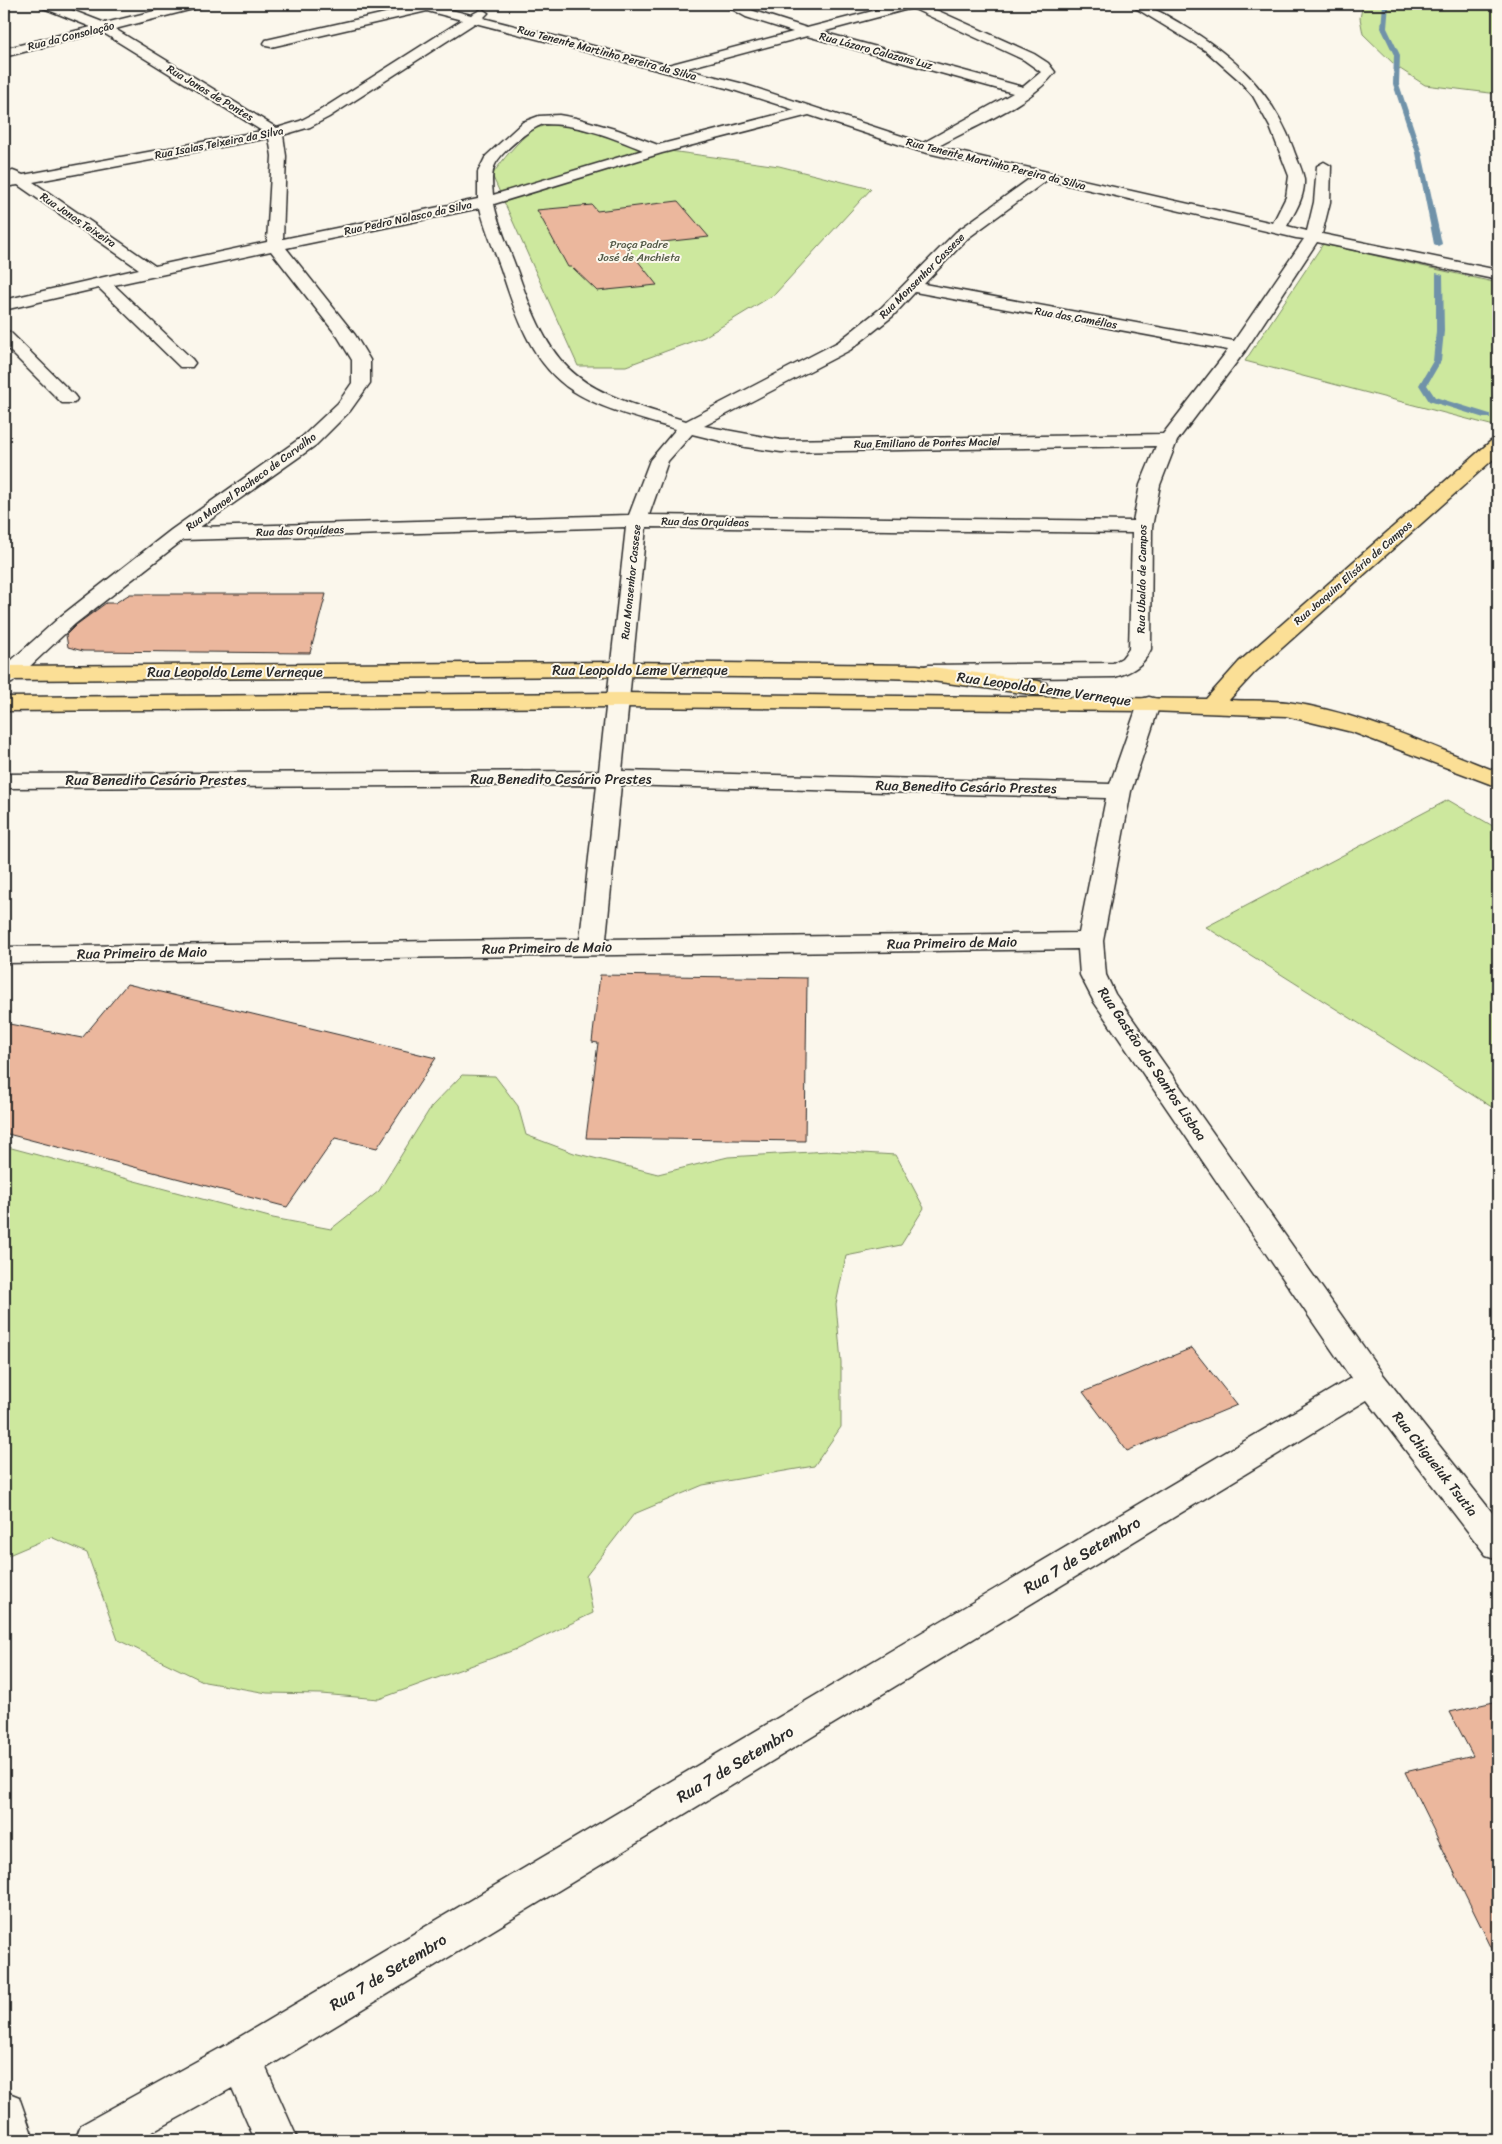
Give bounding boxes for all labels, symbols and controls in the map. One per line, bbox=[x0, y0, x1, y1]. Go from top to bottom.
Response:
street label: Rua da Consolação bbox=[26, 16, 117, 56]
street label: Rua Tenente Martinho Pereira da Silva bbox=[515, 20, 699, 86]
street label: Rua Lázaro Calazans Luz bbox=[817, 27, 935, 75]
street label: Rua Jonas de Pontes bbox=[163, 60, 257, 127]
street label: Rua Isaias Teixeira da Silva bbox=[153, 121, 286, 165]
street label: Rua Tenente Martinho Pereira da Silva bbox=[904, 132, 1088, 196]
street label: Rua Jonas Teixeira bbox=[36, 187, 120, 253]
street label: Rua Pedro Nolasco da Silva bbox=[342, 195, 474, 241]
street label: Rua Monsenhor Cassese bbox=[874, 228, 970, 324]
park label: Praça Padre José de Anchieta bbox=[597, 235, 680, 267]
street label: Rua das Camélias bbox=[1033, 301, 1120, 335]
street label: Rua Manoel Pacheco de Carvalho bbox=[182, 428, 321, 536]
street label: Rua Emiliano de Pontes Maciel bbox=[854, 432, 1001, 454]
street label: Rua das Orquídeas bbox=[661, 512, 749, 532]
street label: Rua Joaquim Elisário de Campos bbox=[1289, 516, 1417, 630]
street label: Rua das Orquídeas bbox=[256, 520, 345, 542]
street label: Rua Monsenhor Cassese bbox=[616, 523, 647, 640]
street label: Rua Ubaldo de Campos bbox=[1132, 524, 1152, 634]
street label: Rua Leopoldo Leme Verneque bbox=[552, 658, 728, 683]
street label: Rua Leopoldo Leme Verneque bbox=[147, 660, 323, 685]
street label: Rua Leopoldo Leme Verneque bbox=[955, 664, 1133, 714]
street label: Rua Benedito Cesário Prestes bbox=[470, 767, 652, 792]
street label: Rua Benedito Cesário Prestes bbox=[65, 768, 247, 793]
street label: Rua Benedito Cesário Prestes bbox=[875, 773, 1057, 801]
street label: Rua Primeiro de Maio bbox=[887, 929, 1017, 957]
street label: Rua Primeiro de Maio bbox=[482, 934, 612, 962]
street label: Rua Primeiro de Maio bbox=[77, 939, 207, 967]
street label: Rua Gastão dos Santos Lisboa bbox=[1091, 982, 1213, 1146]
street label: Rua Chigueiuk Tsutia bbox=[1386, 1406, 1484, 1522]
street label: Rua 7 de Setembro bbox=[1017, 1508, 1147, 1602]
street label: Rua 7 de Setembro bbox=[670, 1717, 800, 1811]
street label: Rua 7 de Setembro bbox=[323, 1925, 453, 2019]

